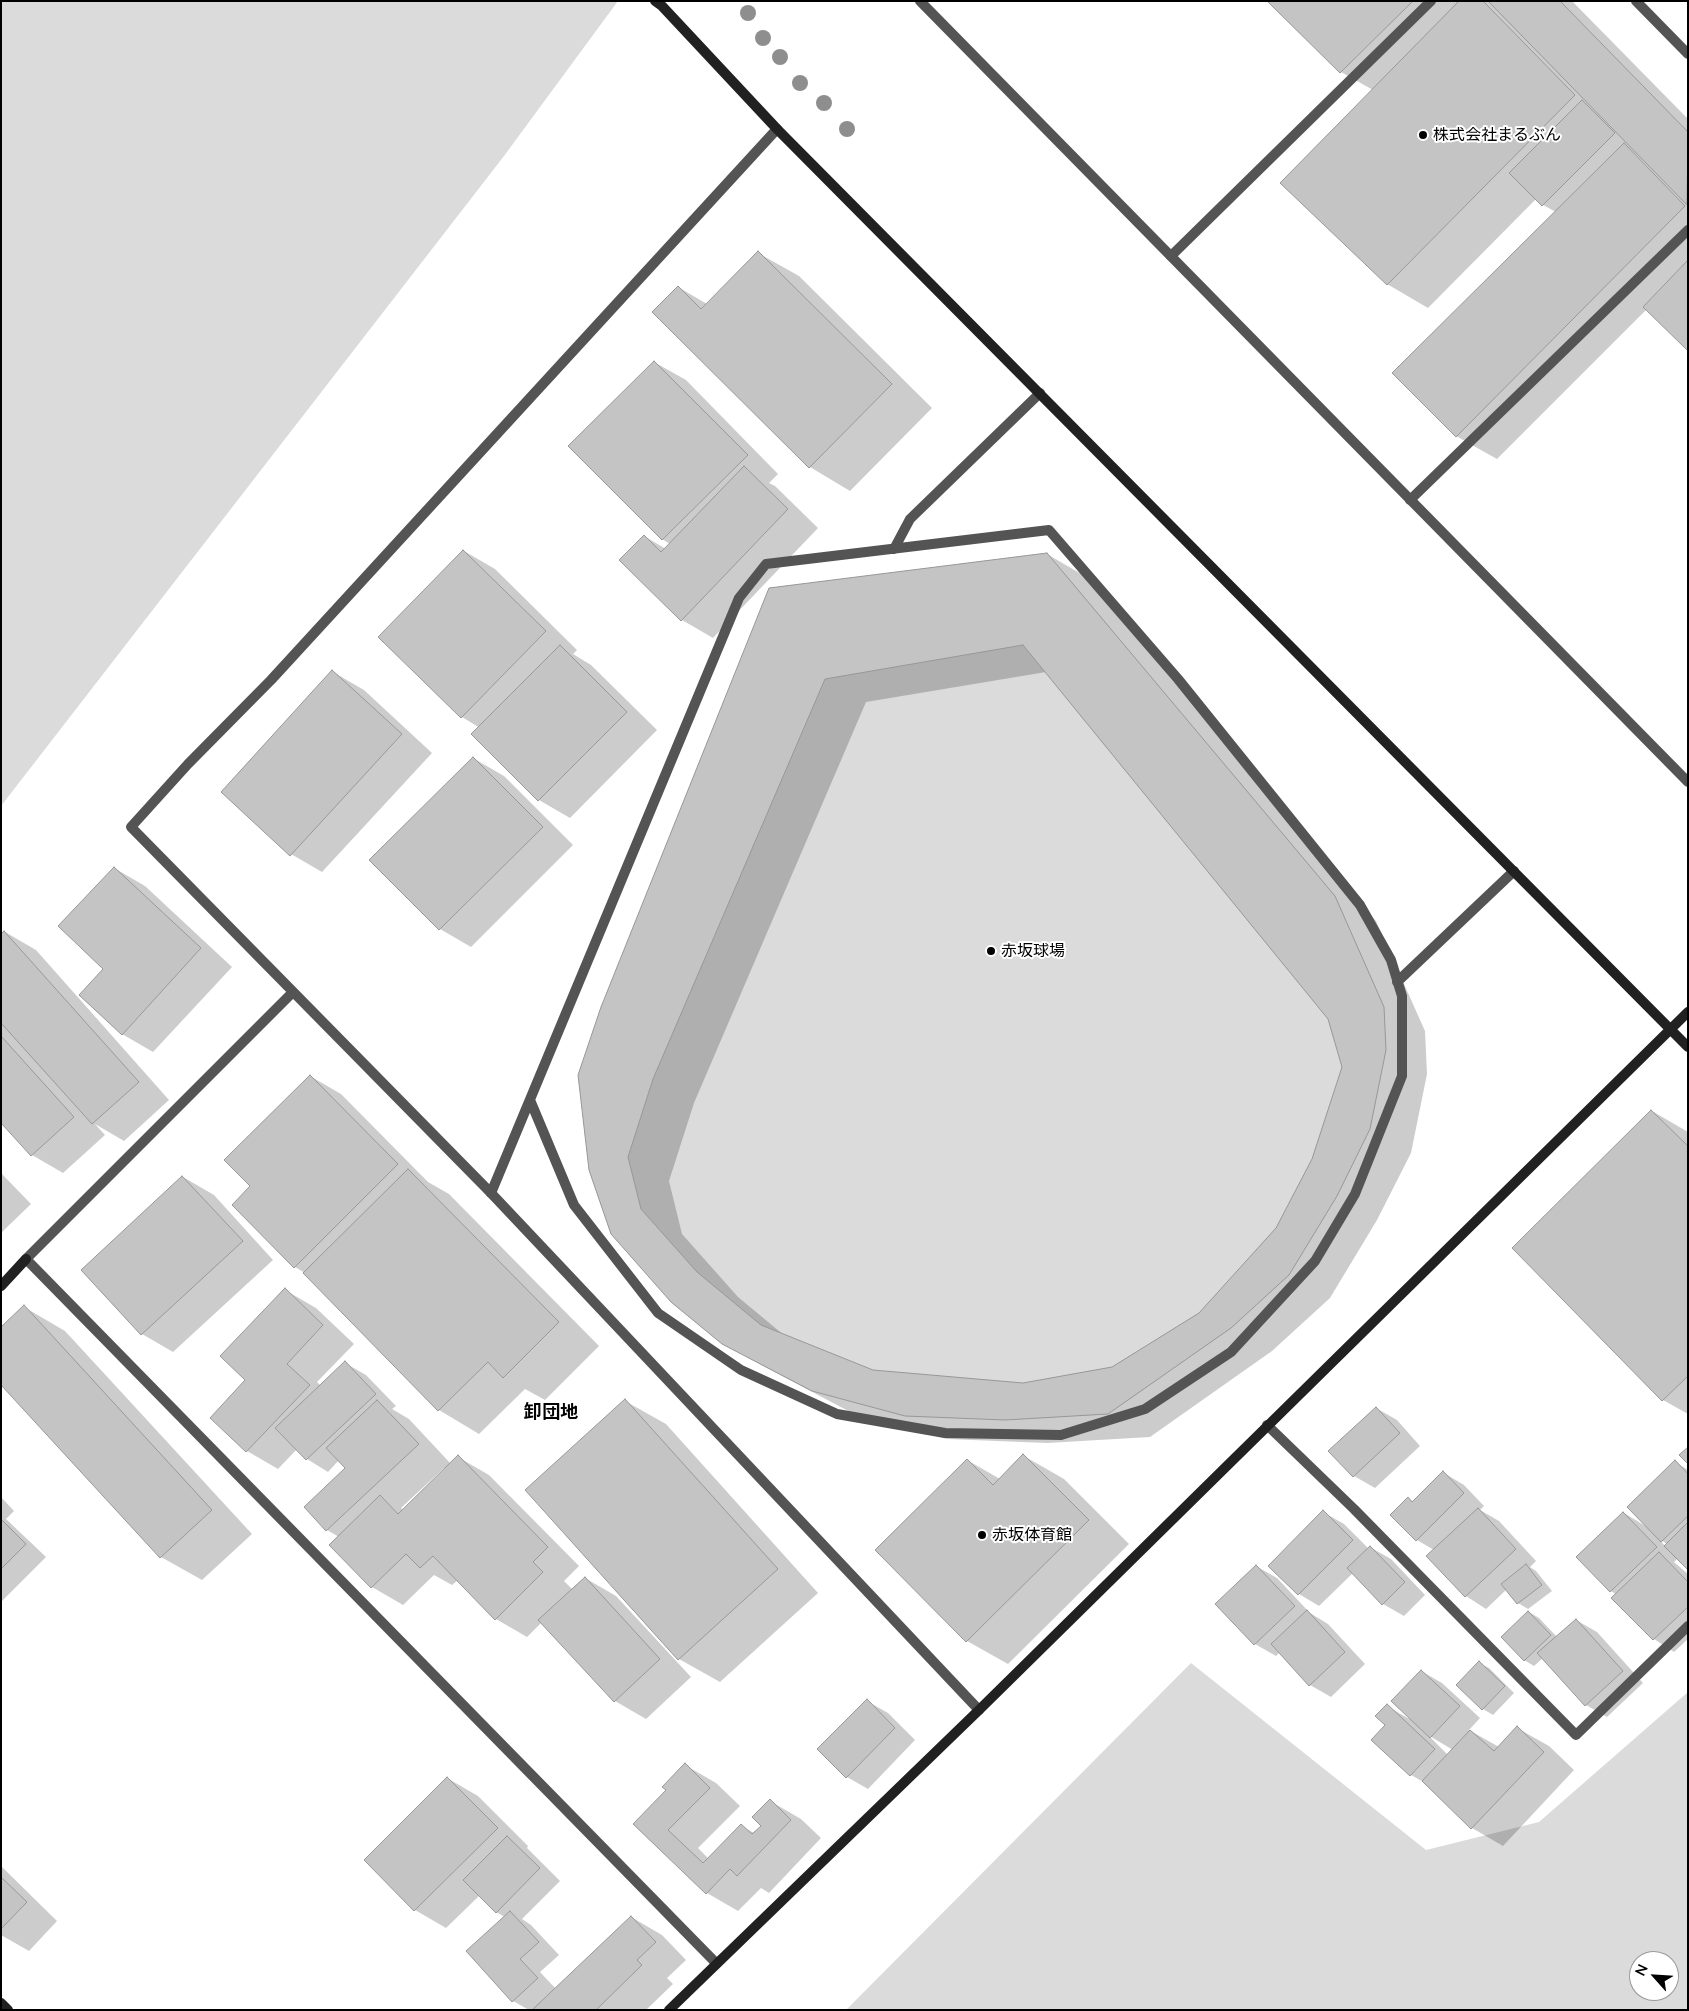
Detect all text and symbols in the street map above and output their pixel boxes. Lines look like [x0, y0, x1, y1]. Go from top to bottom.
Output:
place label: 株式会社まるぶん [1433, 125, 1561, 145]
marker: 株式会社まるぶん [1417, 129, 1429, 141]
place label: 赤坂球場 [1001, 941, 1065, 961]
marker: 赤坂球場 [985, 945, 997, 957]
district label: 卸団地 [524, 1401, 578, 1423]
place label: 赤坂体育館 [992, 1525, 1072, 1545]
marker: 赤坂体育館 [976, 1529, 988, 1541]
north arrow [1629, 1951, 1679, 2001]
text: N [1631, 1961, 1651, 1978]

